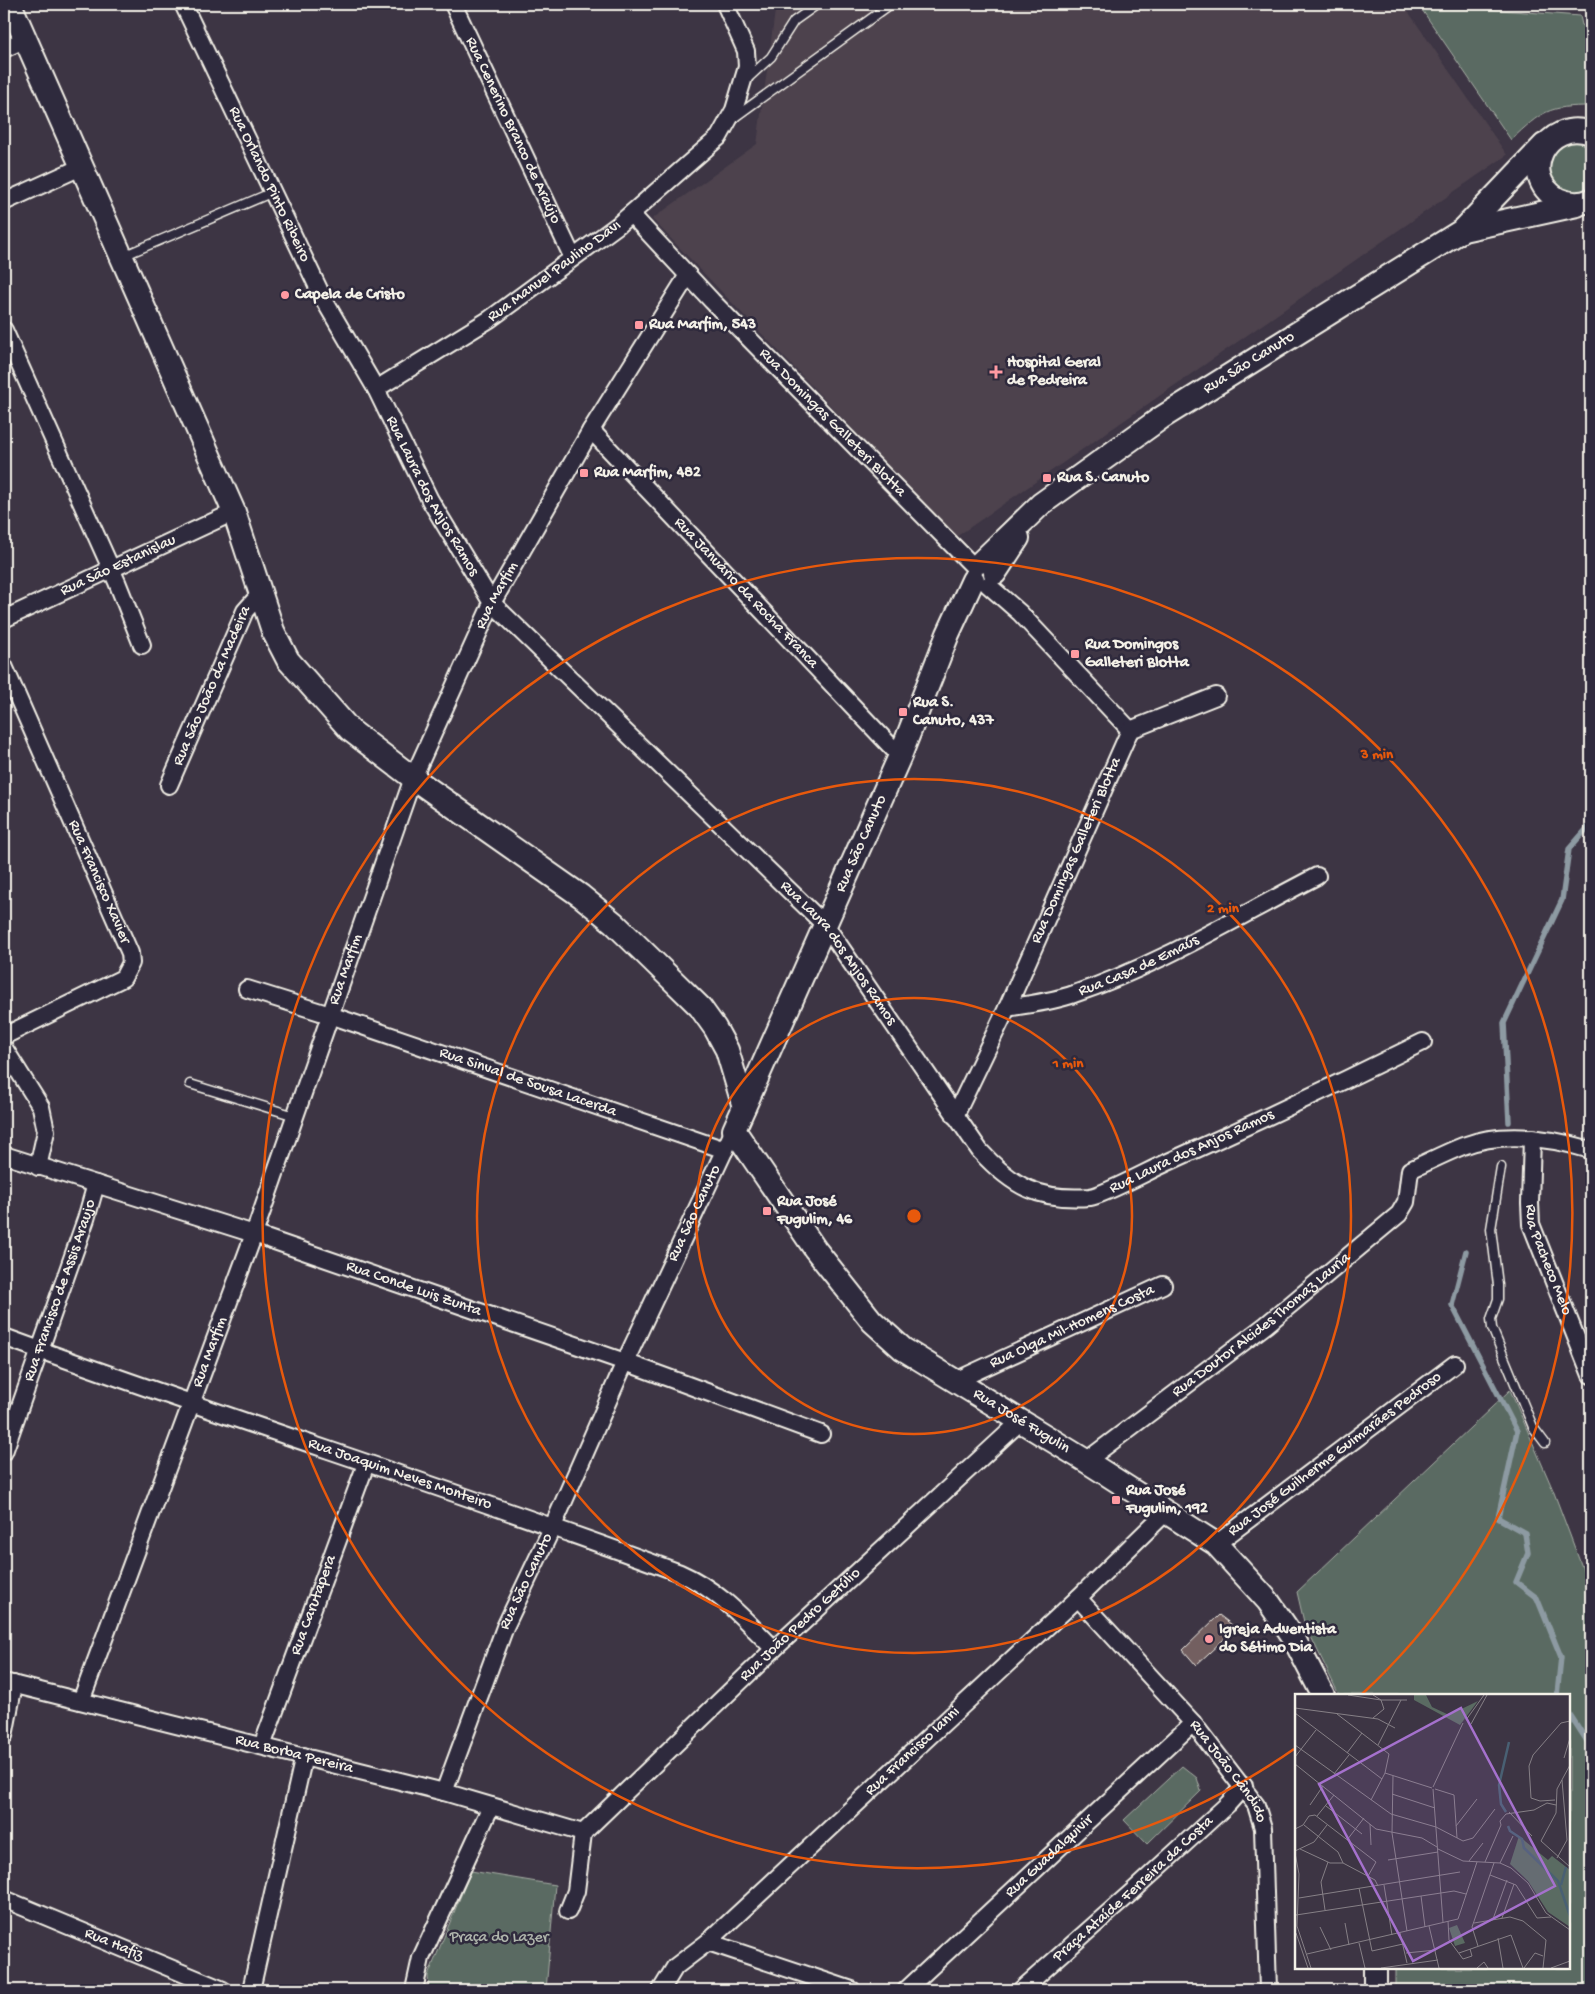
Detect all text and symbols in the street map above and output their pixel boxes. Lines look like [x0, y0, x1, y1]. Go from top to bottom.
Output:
street label: Rua Cenerino Branco de Araújo [461, 34, 565, 227]
street label: Rua Orlando Pinto Ribeiro [224, 104, 314, 265]
street label: Rua Manuel Paulino Davi [484, 217, 626, 327]
place label: Capela de Cristo [294, 286, 406, 305]
marker: Capela de Cristo [279, 289, 291, 301]
place label: Rua Marfim, 543 [648, 315, 756, 335]
marker: Rua Marfim, 543 [633, 319, 645, 331]
street label: Rua São Canuto [1200, 327, 1299, 399]
street label: Rua Domingas Galleteri Blotta [755, 344, 910, 502]
place label: Hospital Geral de Pedreira [1007, 354, 1101, 391]
marker: Hospital Geral de Pedreira [989, 365, 1003, 379]
street label: Rua Laura dos Anjos Ramos [381, 413, 484, 581]
place label: Rua Marfim, 482 [593, 463, 701, 483]
marker: Rua Marfim, 482 [578, 467, 590, 479]
place label: Rua S. Canuto [1056, 469, 1150, 488]
marker: Rua S. Canuto [1041, 472, 1053, 484]
street label: Rua Januário da Rocha Franca [670, 514, 823, 674]
street label: Rua São Estanislau [57, 531, 179, 601]
street label: Rua Marfim [472, 558, 523, 632]
street label: Rua São João da Madeira [169, 602, 256, 769]
place label: Rua Domingos Galleteri Blotta [1084, 636, 1190, 673]
marker: Rua Domingos Galleteri Blotta [1069, 648, 1081, 660]
place label: Rua S. Canuto, 437 [912, 694, 994, 731]
marker: Rua S. Canuto, 437 [897, 706, 909, 718]
text: 3 min [1360, 746, 1394, 764]
street label: Rua Domingas Galleteri Blotta [1027, 754, 1127, 947]
street label: Rua São Canuto [832, 792, 892, 896]
street label: Rua Francisco Xavier [63, 817, 135, 948]
street label: Rua Laura dos Anjos Ramos [776, 877, 901, 1030]
text: 2 min [1207, 900, 1240, 918]
street label: Rua Marfim [325, 931, 368, 1008]
street label: Rua Casa de Emaús [1076, 931, 1203, 1001]
street label: Rua Sinval de Sousa Lacerda [437, 1044, 620, 1122]
text: 1 min [1052, 1055, 1084, 1073]
street label: Rua Laura dos Anjos Ramos [1107, 1105, 1278, 1198]
street label: Rua São Canuto [664, 1162, 726, 1265]
place label: Rua José Fugulim, 46 [776, 1193, 853, 1230]
street label: Rua Francisco de Assis Araujo [20, 1197, 101, 1384]
street label: Rua Pacheco Melo [1521, 1204, 1576, 1318]
marker: Rua José Fugulim, 46 [761, 1205, 773, 1217]
centre of rings [905, 1207, 923, 1225]
street label: Rua Doutor Alcides Thomaz Lauria [1168, 1248, 1356, 1402]
street label: Rua Conde Luis Zunta [343, 1257, 485, 1322]
street label: Rua Olga Mil-Homens Costa [987, 1280, 1159, 1373]
street label: Rua Marfim [188, 1314, 232, 1390]
street label: Rua José Guilherme Guimarães Pedroso [1225, 1368, 1446, 1541]
street label: Rua José Fugulin [969, 1384, 1074, 1458]
street label: Rua Joaquim Neves Monteiro [305, 1434, 494, 1515]
place label: Rua José Fugulim, 192 [1125, 1482, 1208, 1519]
marker: Rua José Fugulim, 192 [1110, 1494, 1122, 1506]
street label: Rua São Canuto [495, 1530, 558, 1633]
street label: Rua Carutapera [287, 1551, 341, 1658]
street label: Rua João Pedro Getúlio [736, 1564, 865, 1686]
place label: Igreja Adventista do Sétimo Dia [1219, 1621, 1337, 1658]
marker: Igreja Adventista do Sétimo Dia [1203, 1633, 1215, 1645]
inset map [1295, 1694, 1570, 1969]
street label: Rua Francisco Ianni [861, 1703, 964, 1800]
street label: Rua João Cândido [1185, 1716, 1270, 1825]
street label: Rua Borba Pereira [233, 1731, 356, 1779]
street label: Rua Guadalquivir [1001, 1810, 1099, 1902]
street label: Praça Ataíde Ferreira da Costa [1049, 1811, 1219, 1967]
street label: Rua Hafiz [82, 1924, 147, 1966]
park label: Praça do Lazer [449, 1929, 550, 1948]

